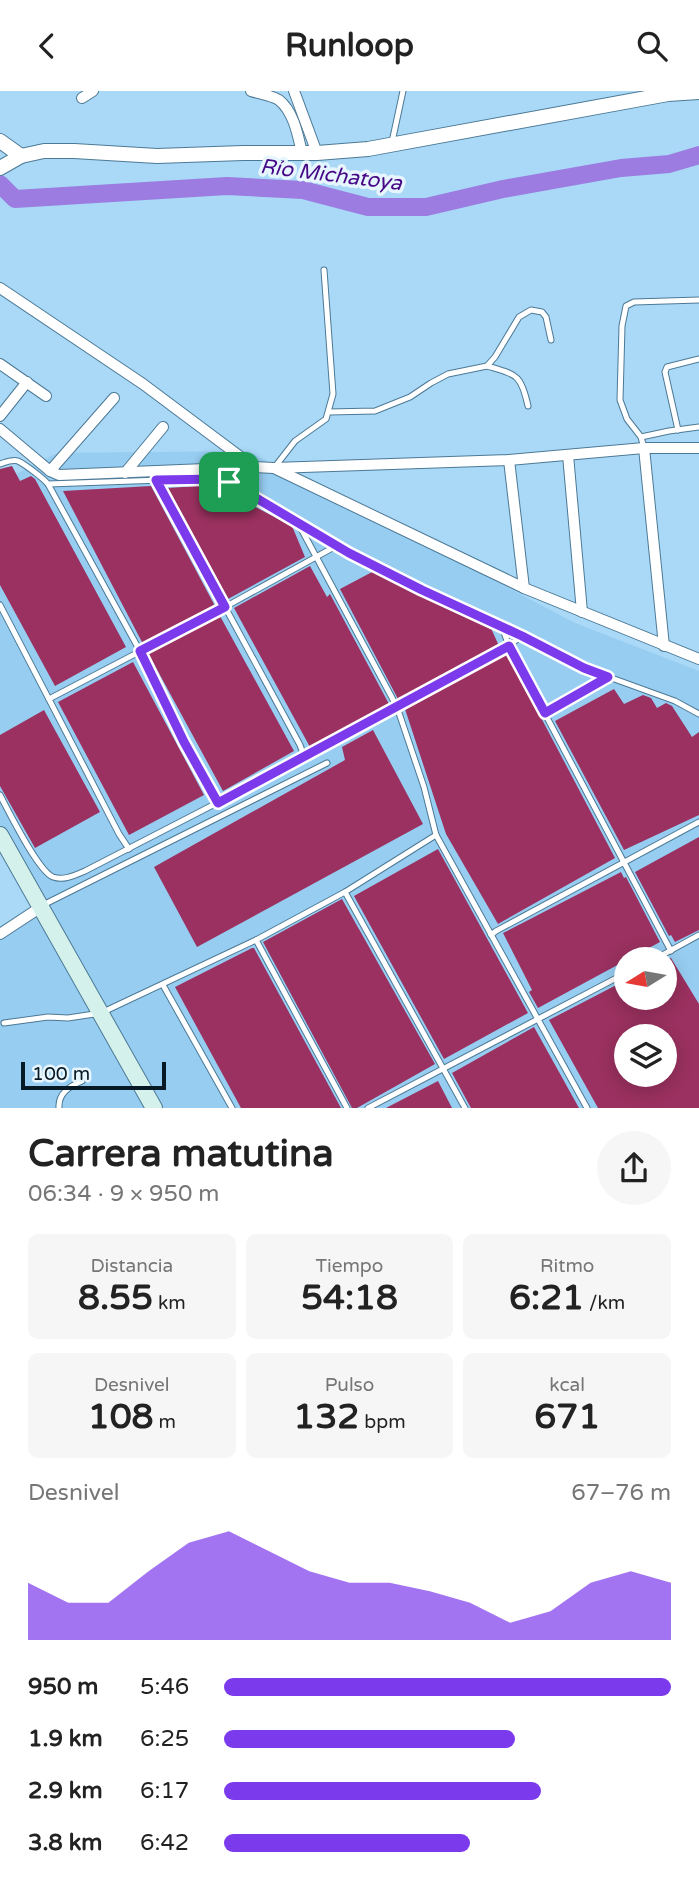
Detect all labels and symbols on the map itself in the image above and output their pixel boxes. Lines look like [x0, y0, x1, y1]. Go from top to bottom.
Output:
water label: Río Michatoya [259, 154, 405, 196]
pin [199, 452, 259, 512]
north arrow [614, 947, 677, 1010]
scale bar [21, 1059, 166, 1091]

